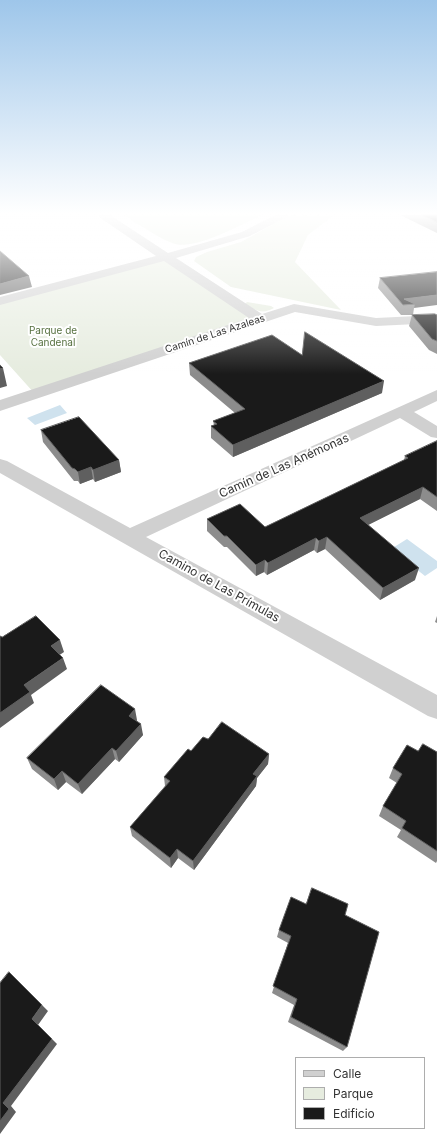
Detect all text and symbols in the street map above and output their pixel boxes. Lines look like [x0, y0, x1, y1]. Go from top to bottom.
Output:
street label: Camín de Las Azaleas [164, 312, 266, 356]
park label: Parque de Candenal [29, 325, 77, 348]
street label: Camín de Las Anémonas [217, 431, 351, 501]
street label: Camino de Las Prímulas [156, 547, 282, 625]
legend [295, 1057, 425, 1129]
text: Calle [333, 1066, 361, 1081]
text: Parque [333, 1086, 373, 1101]
text: Edificio [333, 1106, 375, 1121]

